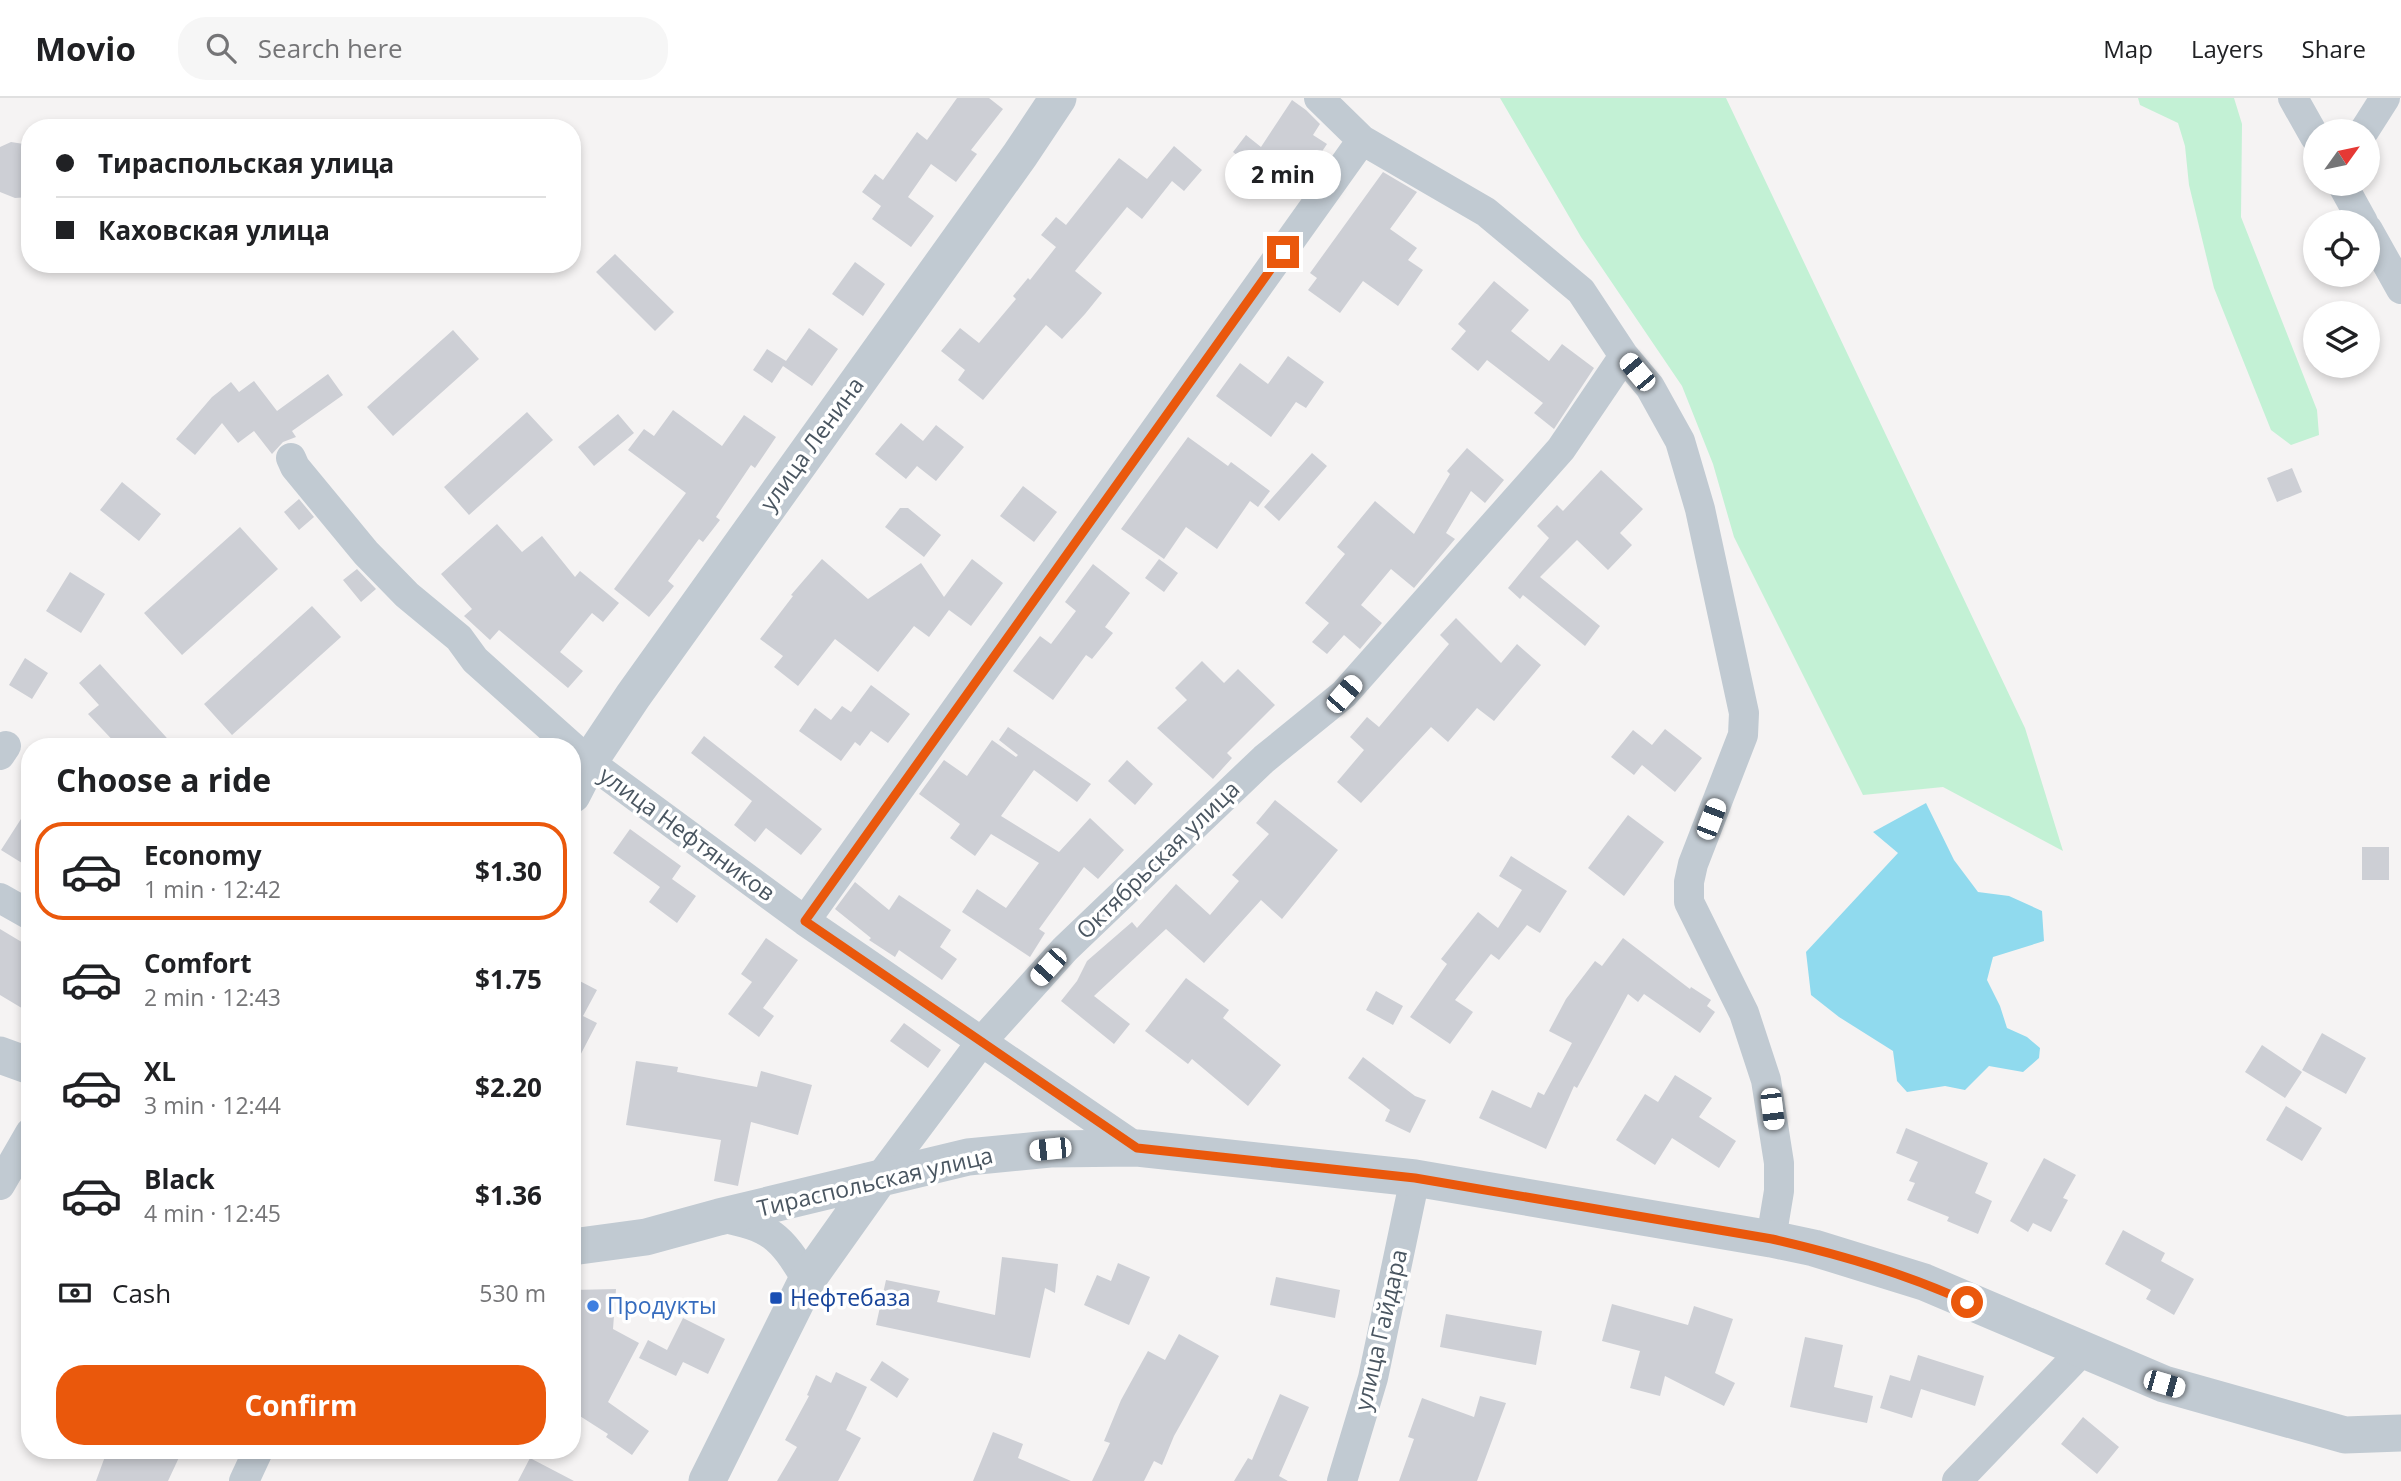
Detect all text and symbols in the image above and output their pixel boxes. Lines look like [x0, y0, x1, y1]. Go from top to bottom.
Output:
search box [178, 17, 668, 80]
text: Movio [35, 26, 136, 71]
icon: search [202, 29, 240, 67]
text: Search here [258, 30, 403, 66]
text: Map [2103, 32, 2153, 65]
text: Layers [2191, 32, 2264, 65]
text: Share [2302, 32, 2366, 65]
north arrow [2303, 119, 2380, 196]
map controls [2303, 119, 2380, 378]
text: Тираспольская улица [98, 145, 394, 181]
callout: 2 min [1225, 150, 1341, 200]
text: 2 min [1251, 158, 1315, 190]
button: locate [2303, 210, 2380, 287]
text: Каховская улица [98, 212, 330, 248]
route end [1267, 236, 1299, 268]
button: layers [2303, 301, 2380, 378]
car [1616, 349, 1659, 395]
street label: улица Ленина [752, 370, 871, 517]
car [1323, 671, 1366, 717]
text: Choose a ride [56, 758, 271, 801]
street label: улица Нефтяников [593, 758, 782, 908]
street label: Октябрьская улица [1069, 773, 1246, 946]
car [1694, 796, 1729, 842]
text: Economy [144, 837, 262, 873]
icon: car [60, 840, 123, 903]
text: $1.30 [475, 853, 542, 889]
text: 1 min · 12:42 [144, 873, 281, 905]
car [1027, 944, 1070, 990]
text: Comfort [144, 945, 251, 981]
icon: car [60, 948, 123, 1011]
text: $1.75 [475, 961, 542, 997]
text: 2 min · 12:43 [144, 981, 281, 1013]
text: XL [144, 1053, 176, 1089]
icon: car [60, 1056, 123, 1119]
text: $2.20 [475, 1069, 542, 1105]
car [1760, 1087, 1785, 1131]
text: 3 min · 12:44 [144, 1089, 281, 1121]
car [1029, 1136, 1072, 1162]
street label: Тираспольская улица [754, 1138, 996, 1224]
text: Black [144, 1161, 215, 1197]
icon: car [60, 1164, 123, 1227]
text: $1.36 [475, 1177, 542, 1213]
text: 4 min · 12:45 [144, 1197, 281, 1229]
street label: улица Гайдара [1346, 1246, 1414, 1414]
icon: cash [56, 1274, 94, 1312]
text: Cash [112, 1275, 171, 1311]
text: 530 m [479, 1277, 546, 1309]
place label: Нефтебаза [790, 1281, 910, 1313]
route start [1951, 1286, 1983, 1318]
place label: Продукты [607, 1289, 717, 1321]
marker: Нефтебаза [768, 1290, 784, 1306]
marker: Продукты [585, 1298, 601, 1314]
button: Confirm [56, 1365, 546, 1445]
car [2141, 1368, 2188, 1400]

